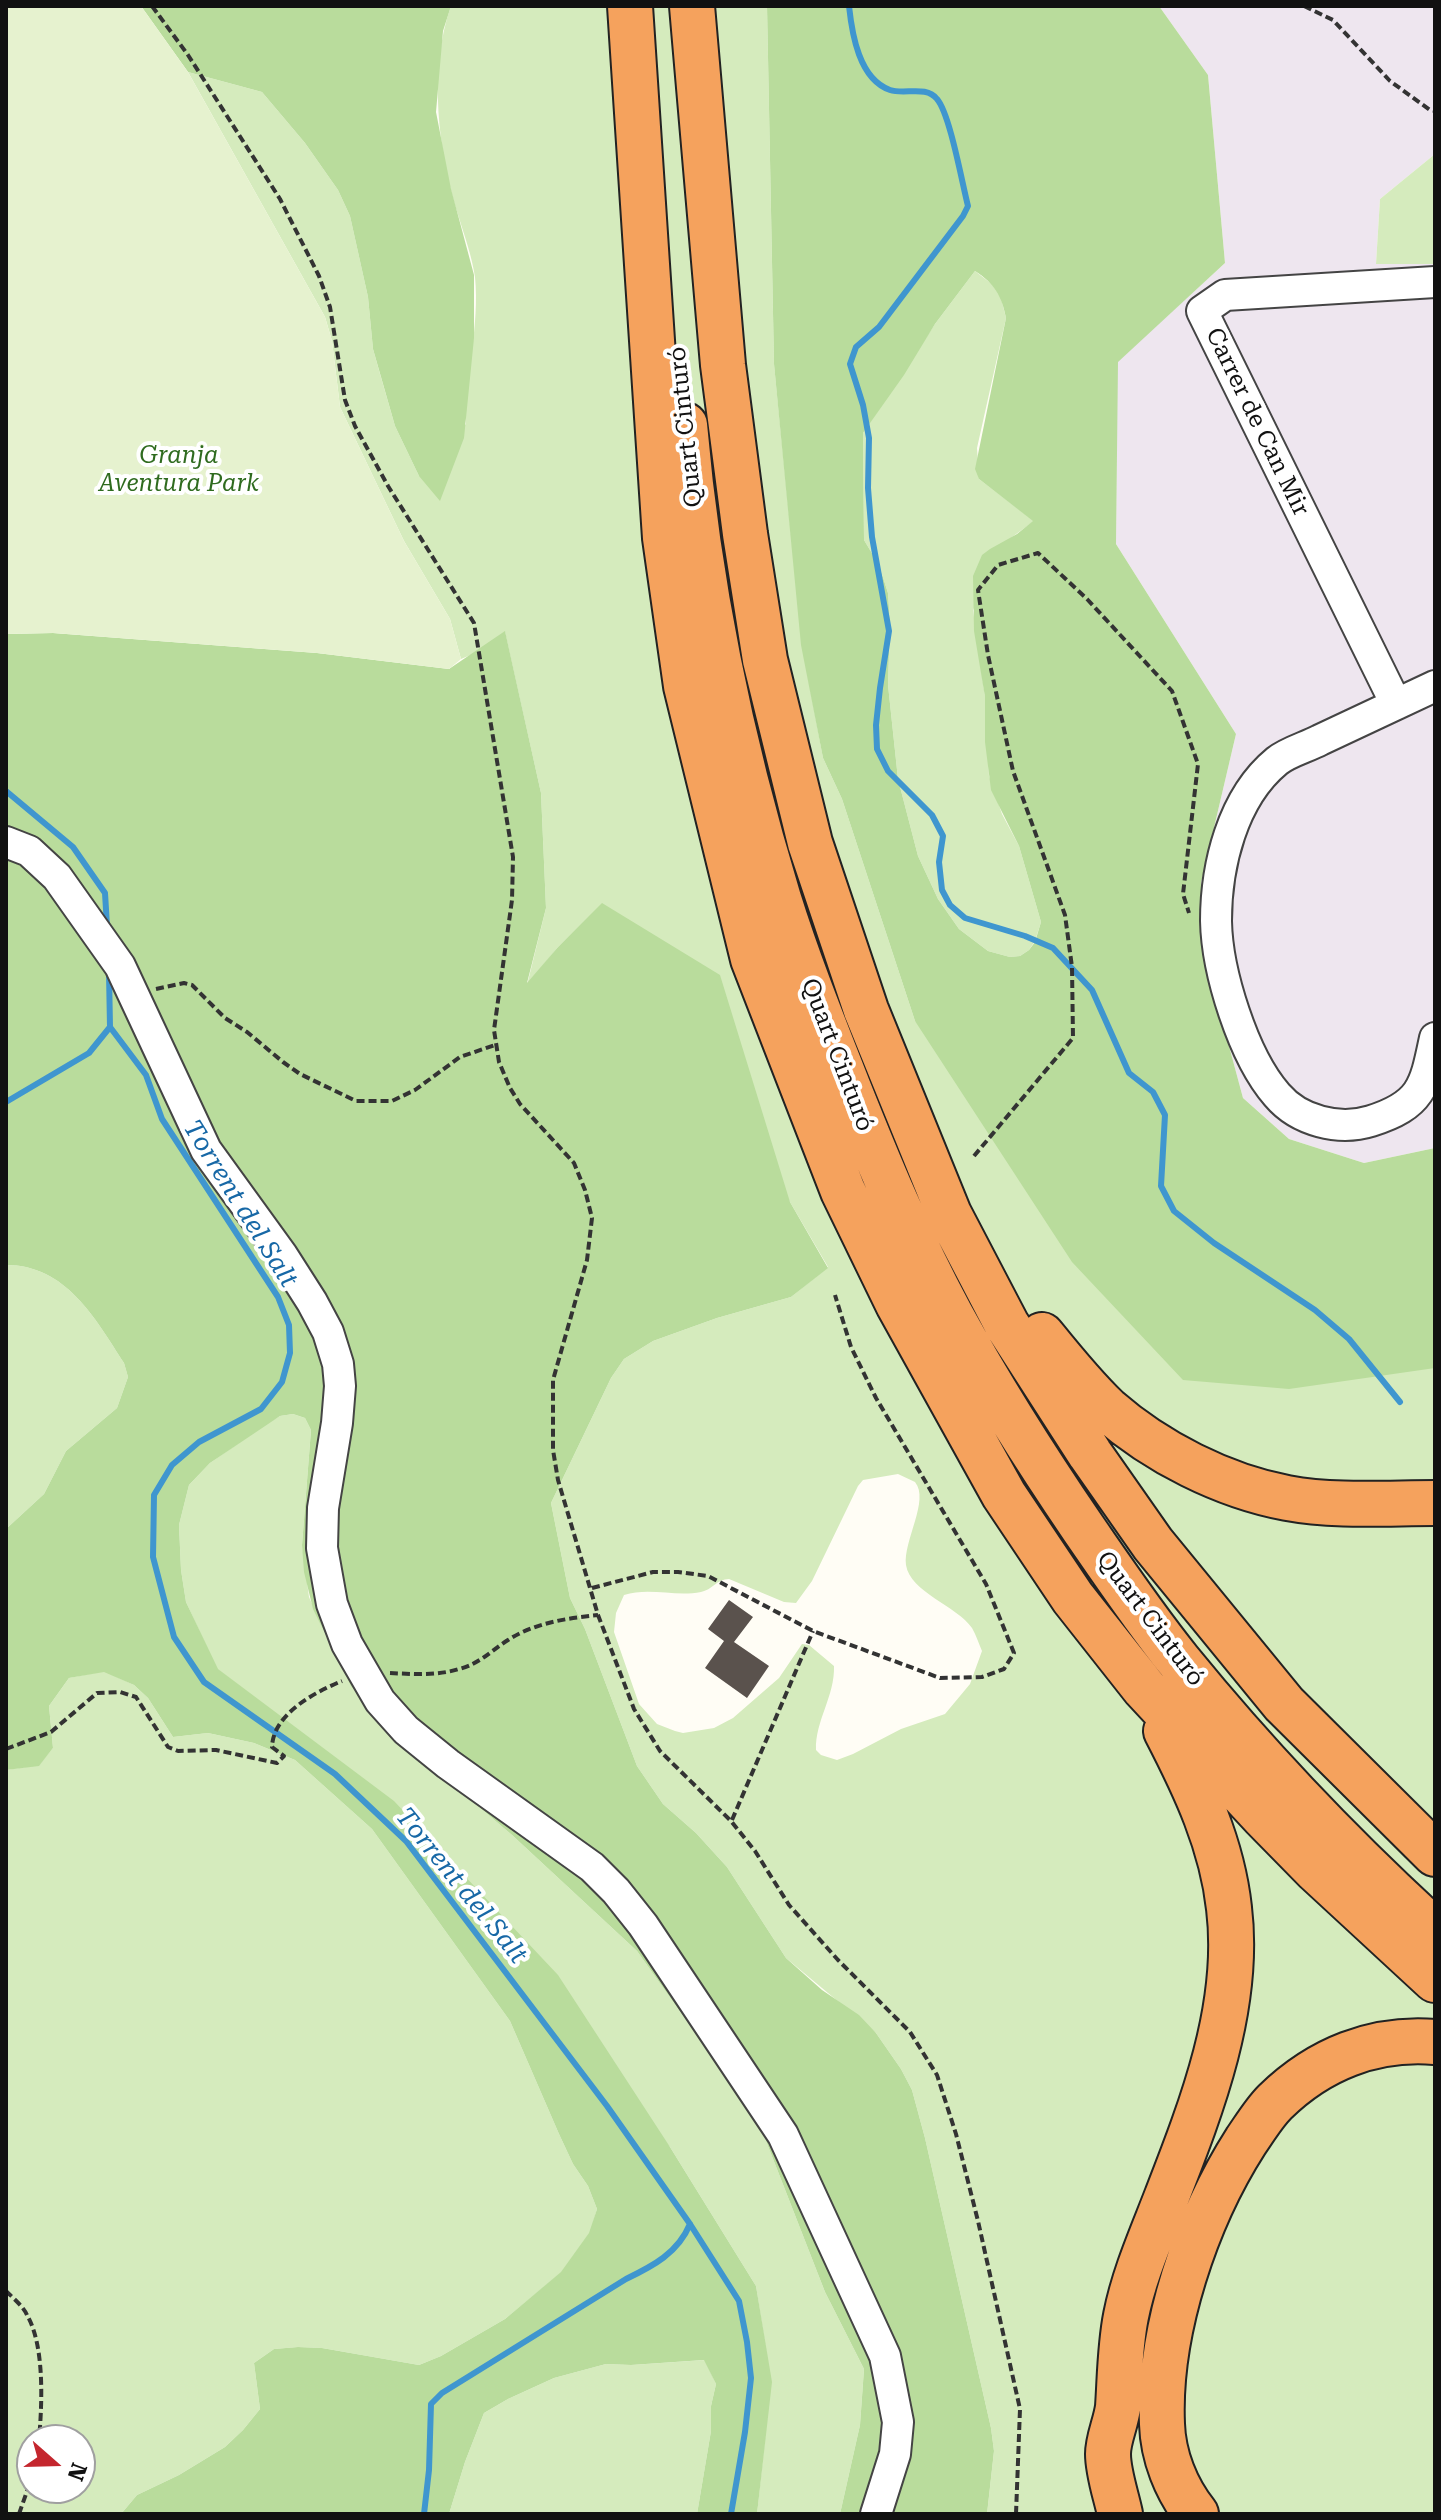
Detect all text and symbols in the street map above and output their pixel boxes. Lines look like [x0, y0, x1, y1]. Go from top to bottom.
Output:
street label: Carrer de Can Mir [1199, 323, 1315, 521]
street label: Quart Cinturó [663, 345, 709, 509]
park label: Granja Aventura Park [99, 442, 259, 498]
street label: Quart Cinturó [795, 975, 879, 1135]
water label: Torrent del Salt [176, 1114, 304, 1294]
street label: Quart Cinturó [1090, 1546, 1210, 1692]
water label: Torrent del Salt [389, 1802, 533, 1970]
north arrow [16, 2424, 96, 2504]
text: N [63, 2459, 92, 2484]

